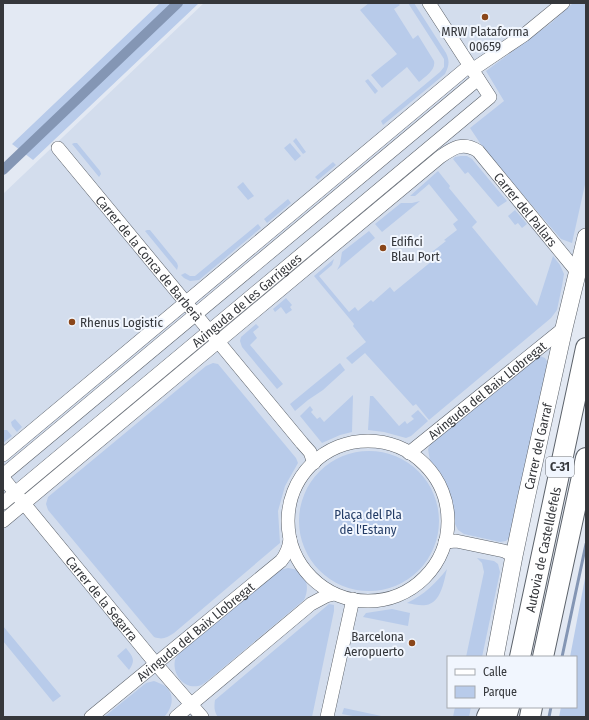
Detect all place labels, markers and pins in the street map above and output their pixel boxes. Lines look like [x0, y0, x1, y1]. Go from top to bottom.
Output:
marker: MRW Plataforma 00659 [480, 12, 490, 22]
place label: MRW Plataforma 00659 [441, 24, 529, 54]
place label: Edifici Blau Port [391, 234, 440, 264]
marker: Edifici Blau Port [378, 243, 388, 253]
place label: Rhenus Logistic [80, 315, 163, 330]
marker: Rhenus Logistic [67, 317, 77, 327]
place label: Barcelona Aeropuerto [344, 629, 404, 659]
marker: Barcelona Aeropuerto [407, 638, 417, 648]

